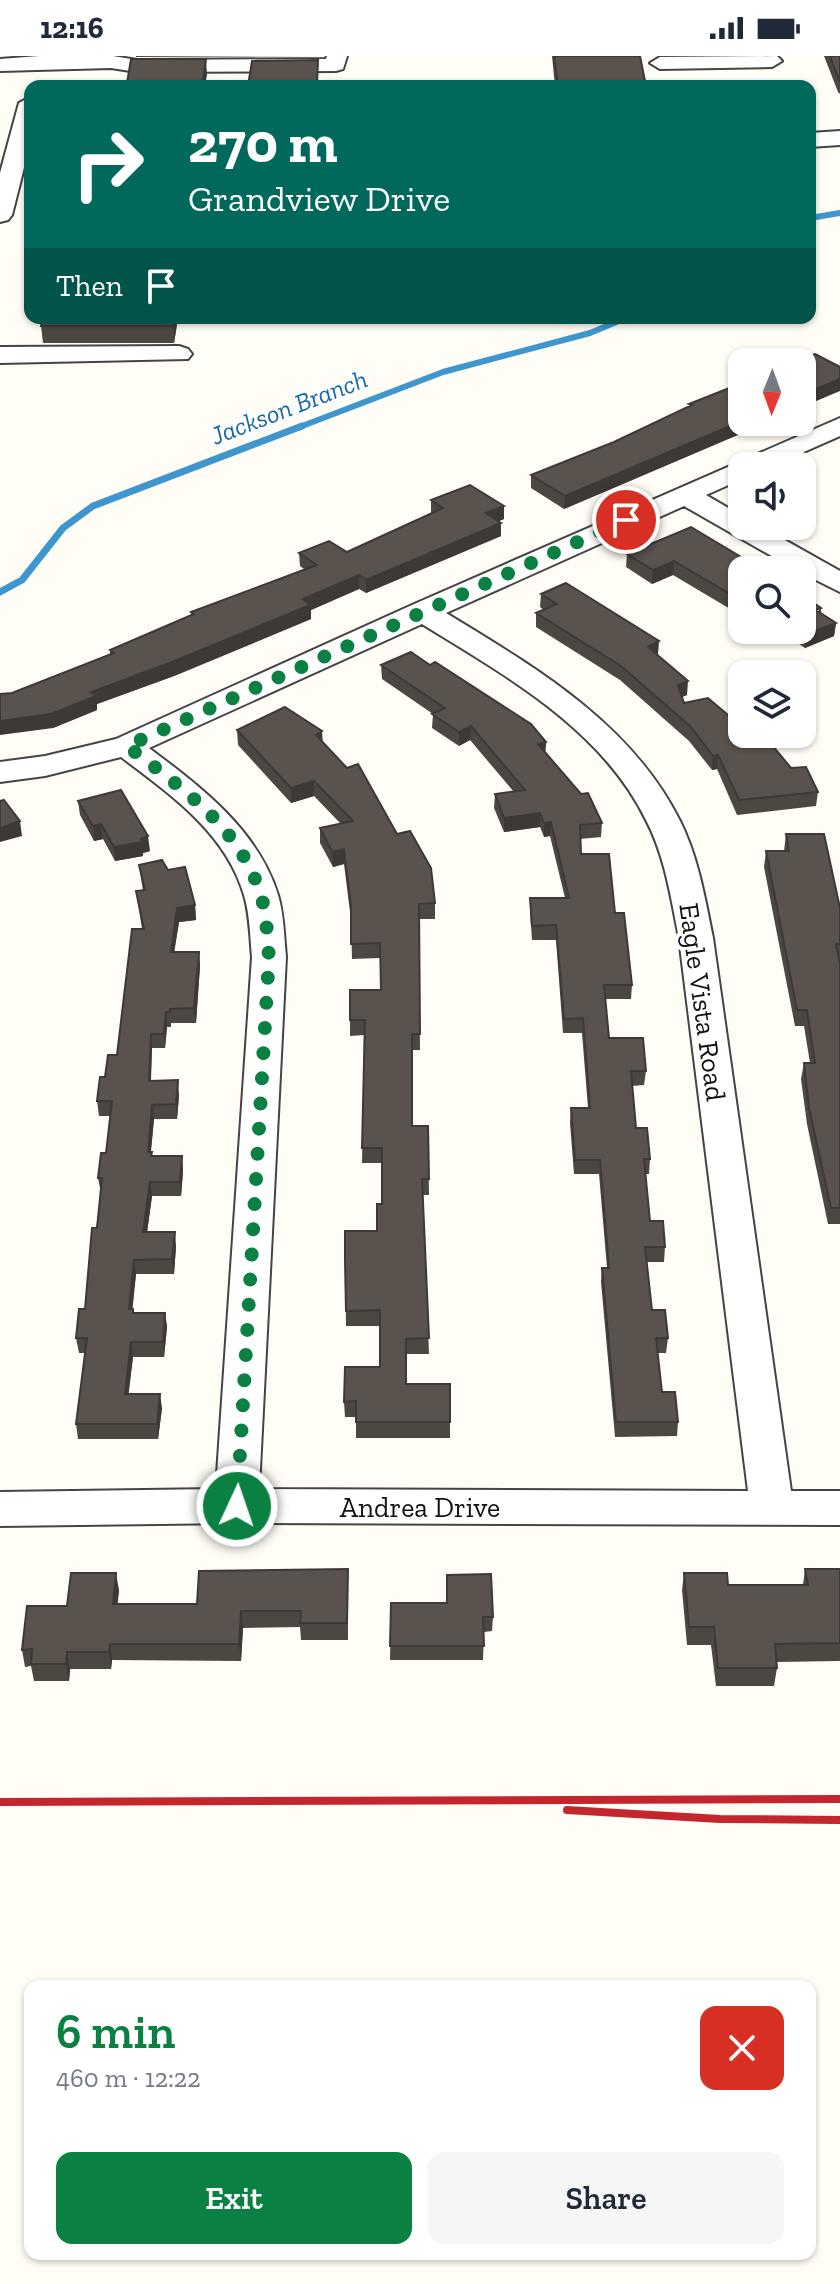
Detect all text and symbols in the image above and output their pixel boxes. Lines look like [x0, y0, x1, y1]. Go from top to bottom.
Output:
text: 12:16 [40, 10, 104, 46]
text: 270 m [188, 109, 338, 176]
icon: right [56, 112, 160, 216]
text: Grandview Drive [188, 177, 450, 220]
icon: arrive [139, 264, 183, 308]
text: Then [56, 268, 123, 304]
north arrow [728, 348, 816, 436]
map controls [728, 348, 816, 748]
water label: Jackson Branch [205, 363, 372, 452]
button: sound [728, 452, 816, 540]
pin [592, 486, 660, 554]
icon: arrive [604, 498, 648, 542]
button: search [728, 556, 816, 644]
button: layers [728, 660, 816, 748]
street label: Eagle Vista Road [672, 901, 733, 1103]
position arrow [195, 1464, 279, 1548]
street label: Andrea Drive [340, 1491, 500, 1524]
text: 6 min [56, 2003, 175, 2060]
button: close [700, 2006, 784, 2090]
text: 460 m · 12:22 [56, 2062, 201, 2094]
button: Exit [56, 2152, 412, 2244]
button: Share [428, 2152, 784, 2244]

